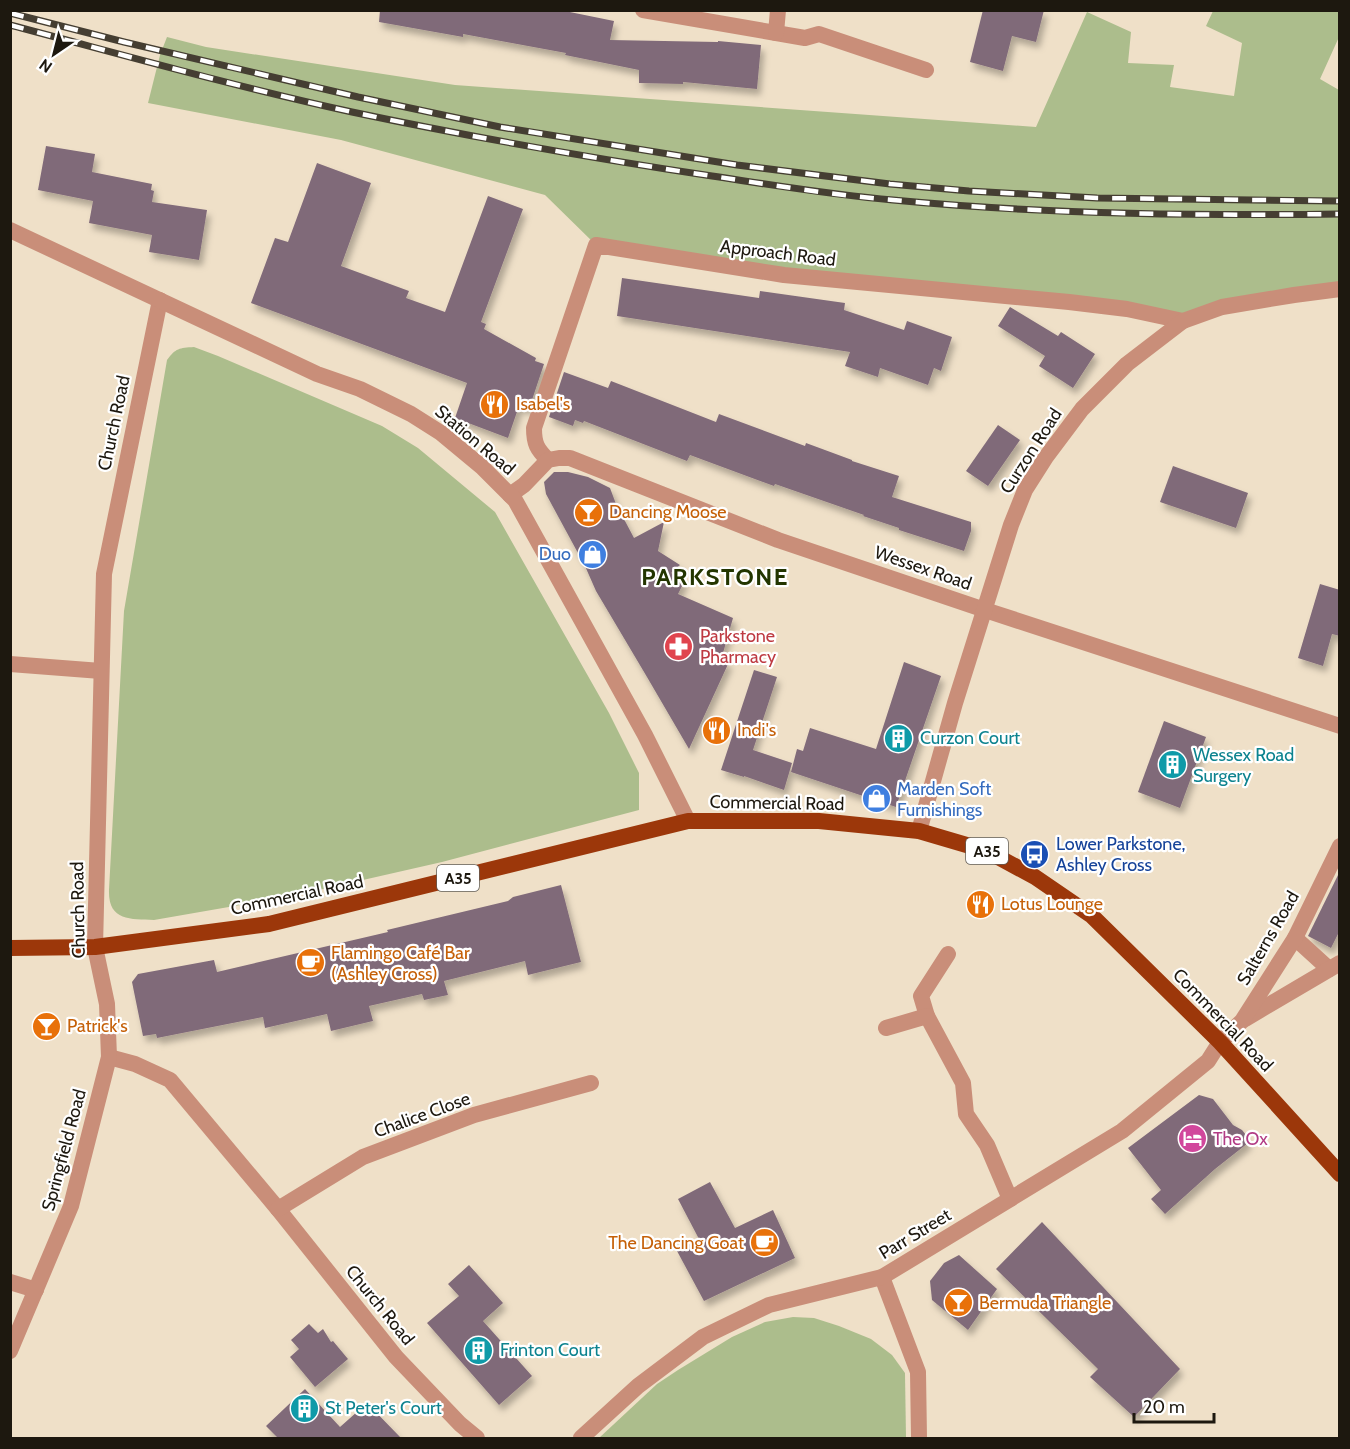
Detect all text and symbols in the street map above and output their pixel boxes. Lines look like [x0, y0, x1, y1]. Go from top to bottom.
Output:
north arrow [24, 24, 84, 84]
text: N [36, 55, 56, 77]
street label: Approach Road [719, 235, 837, 271]
street label: Church Road [93, 373, 135, 473]
restaurant icon: Isabel's [479, 388, 511, 420]
place label: Isabel's [516, 393, 570, 415]
street label: Station Road [431, 400, 519, 480]
street label: Curzon Road [995, 404, 1067, 498]
bar icon: Dancing Moose [572, 496, 604, 528]
place label: Dancing Moose [609, 501, 727, 523]
shop icon: Duo [576, 538, 608, 570]
street label: Wessex Road [872, 541, 974, 595]
place label: Duo [539, 543, 571, 565]
district label: PARKSTONE [641, 562, 789, 591]
place label: Parkstone Pharmacy [700, 625, 776, 668]
pharmacy icon: Parkstone Pharmacy [663, 630, 695, 662]
restaurant icon: Indi's [700, 714, 732, 746]
place label: Indi's [737, 719, 776, 741]
building icon: Curzon Court [883, 722, 915, 754]
place label: Curzon Court [920, 727, 1020, 749]
place label: Wessex Road Surgery [1193, 744, 1294, 787]
building icon: Wessex Road Surgery [1156, 749, 1188, 781]
place label: Marden Soft Furnishings [897, 778, 991, 821]
shop icon: Marden Soft Furnishings [860, 783, 892, 815]
street label: Commercial Road [709, 791, 845, 815]
place label: Lower Parkstone, Ashley Cross [1056, 833, 1186, 876]
road number: A35 [966, 838, 1008, 864]
bus stop icon: Lower Parkstone, Ashley Cross [1019, 838, 1051, 870]
street label: Church Road [66, 861, 90, 959]
road number: A35 [437, 865, 479, 891]
street label: Commercial Road [229, 870, 365, 920]
street label: Salterns Road [1232, 887, 1304, 989]
restaurant icon: Lotus Lounge [964, 888, 996, 920]
place label: Lotus Lounge [1001, 893, 1103, 915]
place label: Flamingo Café Bar (Ashley Cross) [331, 942, 470, 985]
cafe icon: Flamingo Café Bar (Ashley Cross) [294, 947, 326, 979]
street label: Commercial Road [1168, 964, 1278, 1076]
bar icon: Patrick's [30, 1010, 62, 1042]
place label: Patrick's [67, 1015, 128, 1037]
street label: Springfield Road [37, 1087, 91, 1213]
street label: Chalice Close [371, 1087, 473, 1143]
hotel icon: The Ox [1176, 1123, 1208, 1155]
place label: The Ox [1213, 1128, 1268, 1150]
street label: Parr Street [875, 1204, 955, 1264]
cafe icon: The Dancing Goat [749, 1227, 781, 1259]
place label: The Dancing Goat [608, 1232, 744, 1254]
street label: Church Road [341, 1260, 419, 1350]
bar icon: Bermuda Triangle [942, 1287, 974, 1319]
place label: Bermuda Triangle [979, 1292, 1111, 1314]
building icon: Frinton Court [463, 1334, 495, 1366]
place label: Frinton Court [500, 1339, 600, 1361]
scale bar [1134, 1386, 1214, 1424]
building icon: St Peter's Court [288, 1392, 320, 1424]
text: 20 m [1143, 1396, 1185, 1418]
place label: St Peter's Court [325, 1397, 442, 1419]

